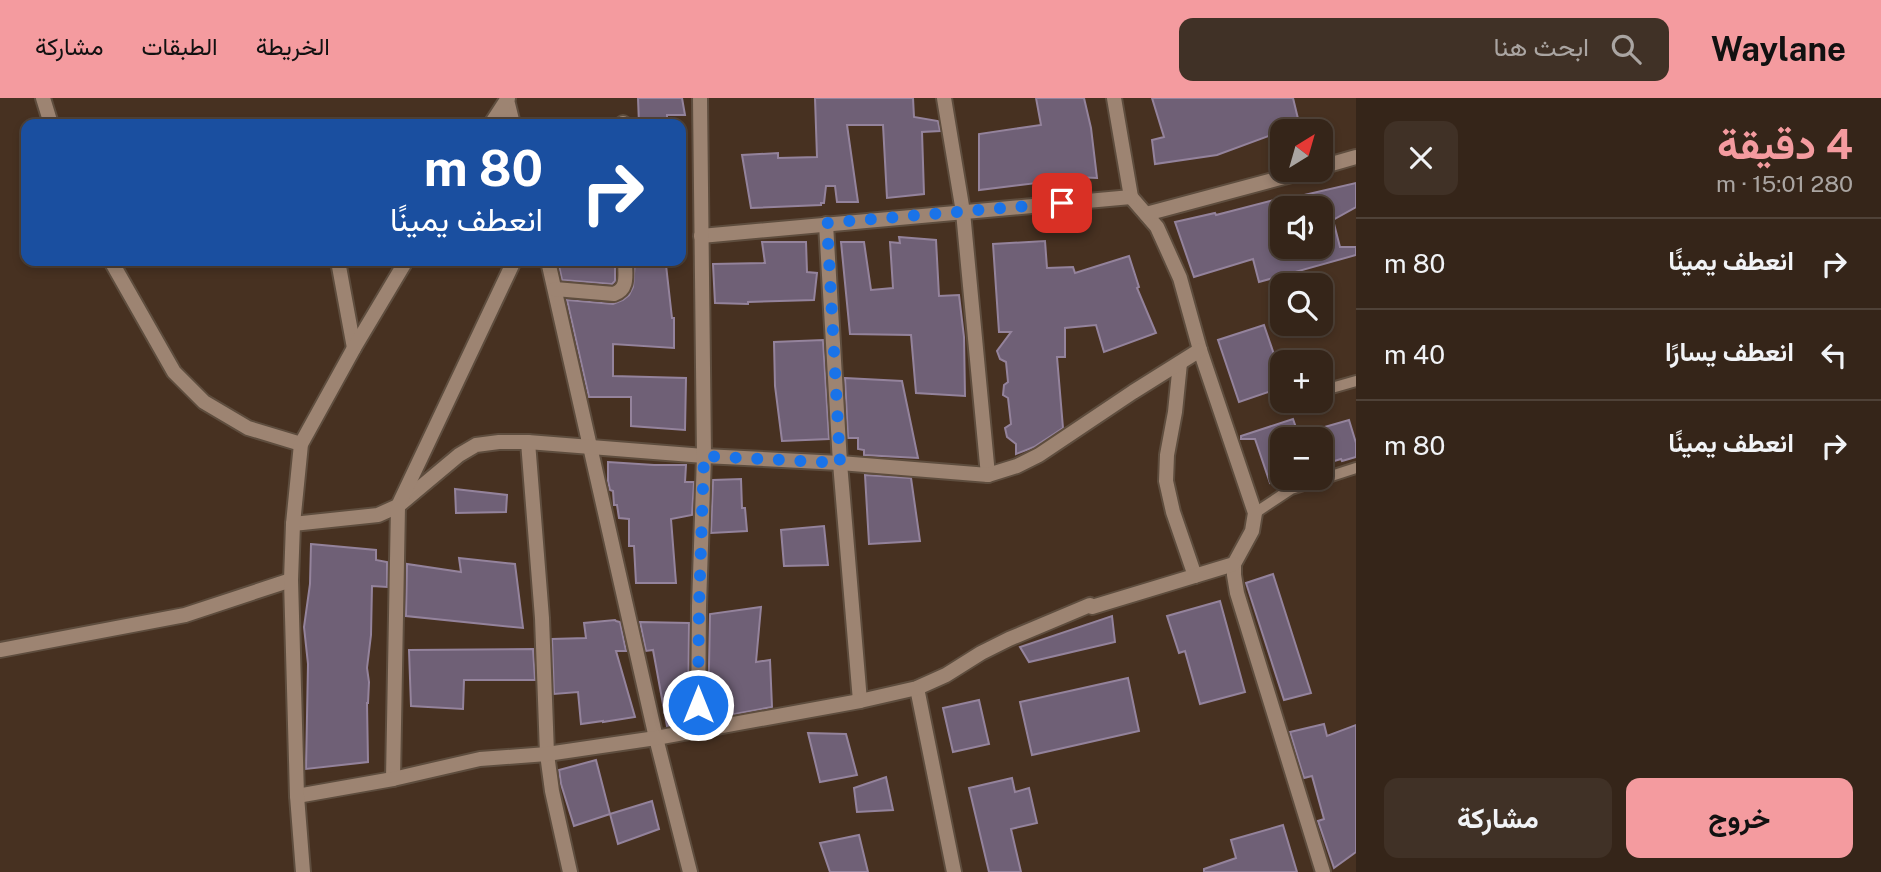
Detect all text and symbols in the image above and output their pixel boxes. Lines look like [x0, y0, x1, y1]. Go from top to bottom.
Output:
search box [1179, 18, 1669, 81]
icon: search [1607, 30, 1645, 68]
text: Waylane [1711, 30, 1846, 68]
text: ابحث هنا [1494, 31, 1589, 62]
text: مشاركة [35, 32, 103, 60]
text: الطبقات [141, 32, 218, 60]
text: الخريطة [256, 32, 330, 60]
north arrow [1270, 119, 1334, 182]
map controls [1270, 119, 1333, 490]
text: 4 دقيقة [1717, 119, 1853, 168]
button: close [1384, 121, 1458, 195]
text: 80 m [424, 139, 543, 197]
icon: right [567, 147, 658, 238]
text: 280 m · 15:01 [1716, 170, 1853, 197]
pin [1032, 173, 1092, 233]
icon: arrive [1043, 184, 1081, 222]
button: sound [1270, 196, 1333, 259]
text: انعطف يمينًا [390, 201, 543, 238]
text: انعطف يمينًا [1668, 245, 1794, 276]
icon: right [1815, 245, 1853, 283]
text: 80 m [1384, 248, 1445, 279]
button: search [1270, 273, 1333, 336]
text: انعطف يسارًا [1665, 336, 1794, 367]
icon: left [1815, 336, 1853, 374]
text: 40 m [1384, 339, 1445, 370]
button: + [1270, 350, 1333, 413]
button: − [1270, 427, 1333, 490]
text: انعطف يمينًا [1668, 427, 1794, 458]
icon: right [1815, 427, 1853, 465]
text: 80 m [1384, 430, 1445, 461]
position arrow [661, 668, 735, 742]
button: مشاركة [1384, 778, 1612, 858]
button: خروج [1626, 778, 1853, 858]

